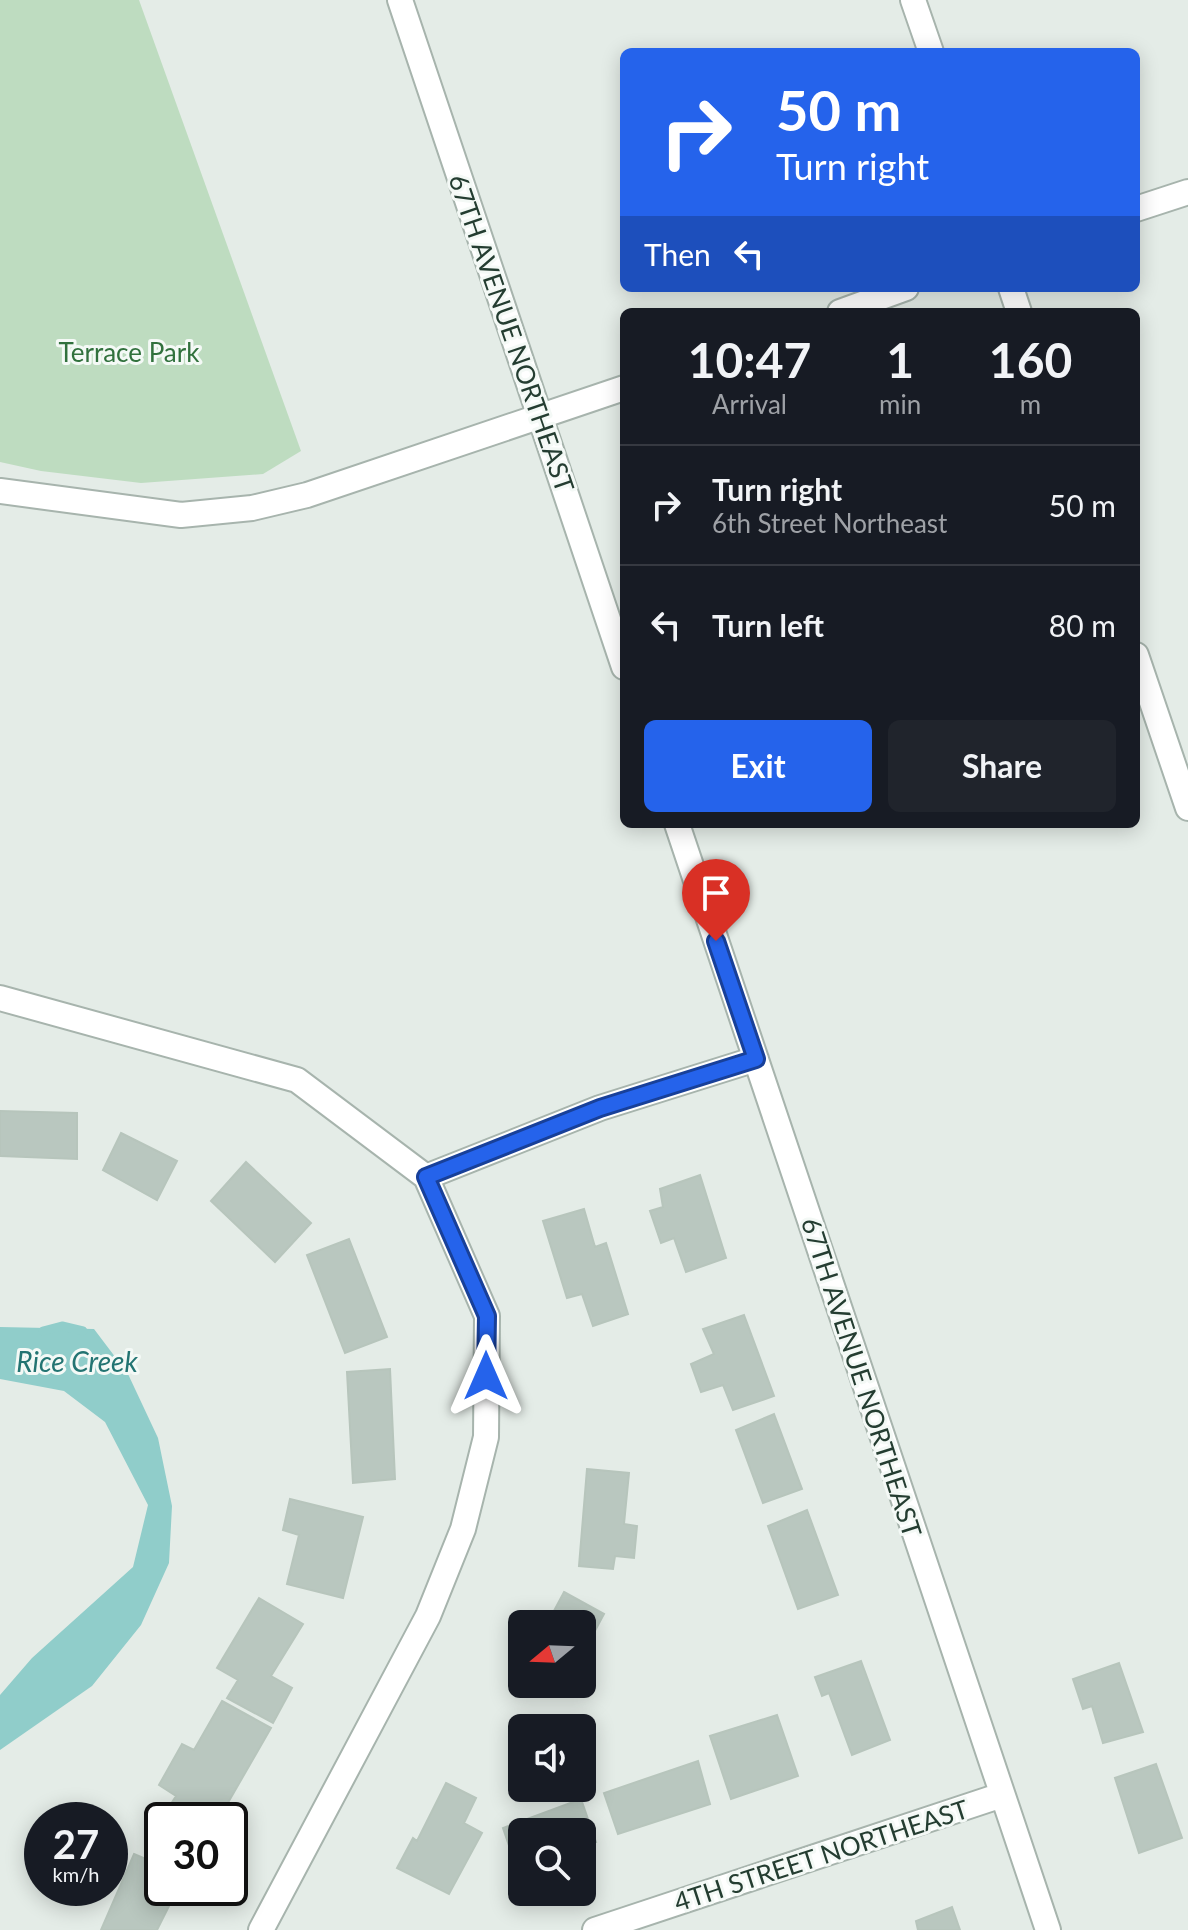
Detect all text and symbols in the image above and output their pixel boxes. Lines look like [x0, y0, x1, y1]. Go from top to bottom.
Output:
text: 50 m [776, 76, 901, 143]
icon: right [644, 80, 748, 184]
text: Turn right [776, 144, 929, 188]
street label: 67TH AVENUE NORTHEAST [442, 170, 582, 496]
icon: left [727, 232, 771, 276]
text: Then [644, 236, 711, 272]
text: 10:47 [688, 331, 811, 388]
text: 1 [886, 331, 914, 388]
text: 160 [989, 331, 1072, 388]
park label: Terrace Park [59, 336, 200, 368]
text: Arrival [712, 388, 787, 420]
text: min [879, 388, 921, 420]
text: m [1020, 388, 1041, 420]
text: Turn right [712, 471, 842, 507]
icon: right [644, 483, 688, 527]
text: 50 m [1049, 487, 1116, 523]
text: 6th Street Northeast [712, 507, 947, 539]
icon: left [644, 603, 688, 647]
text: Turn left [712, 607, 824, 643]
text: 80 m [1049, 607, 1116, 643]
button: Exit [644, 720, 872, 812]
button: Share [888, 720, 1116, 812]
pin [682, 859, 750, 941]
icon: arrive [694, 871, 738, 915]
street label: 67TH AVENUE NORTHEAST [795, 1213, 929, 1541]
position arrow [444, 1334, 528, 1418]
water label: Rice Creek [16, 1344, 138, 1378]
north arrow [508, 1610, 596, 1698]
map controls [508, 1610, 596, 1906]
button: sound [508, 1714, 596, 1802]
street label: 4TH STREET NORTHEAST [670, 1792, 972, 1918]
speed limit sign: 30 [144, 1802, 248, 1906]
button: search [508, 1818, 596, 1906]
text: 27 [53, 1820, 99, 1868]
text: km/h [53, 1862, 99, 1886]

